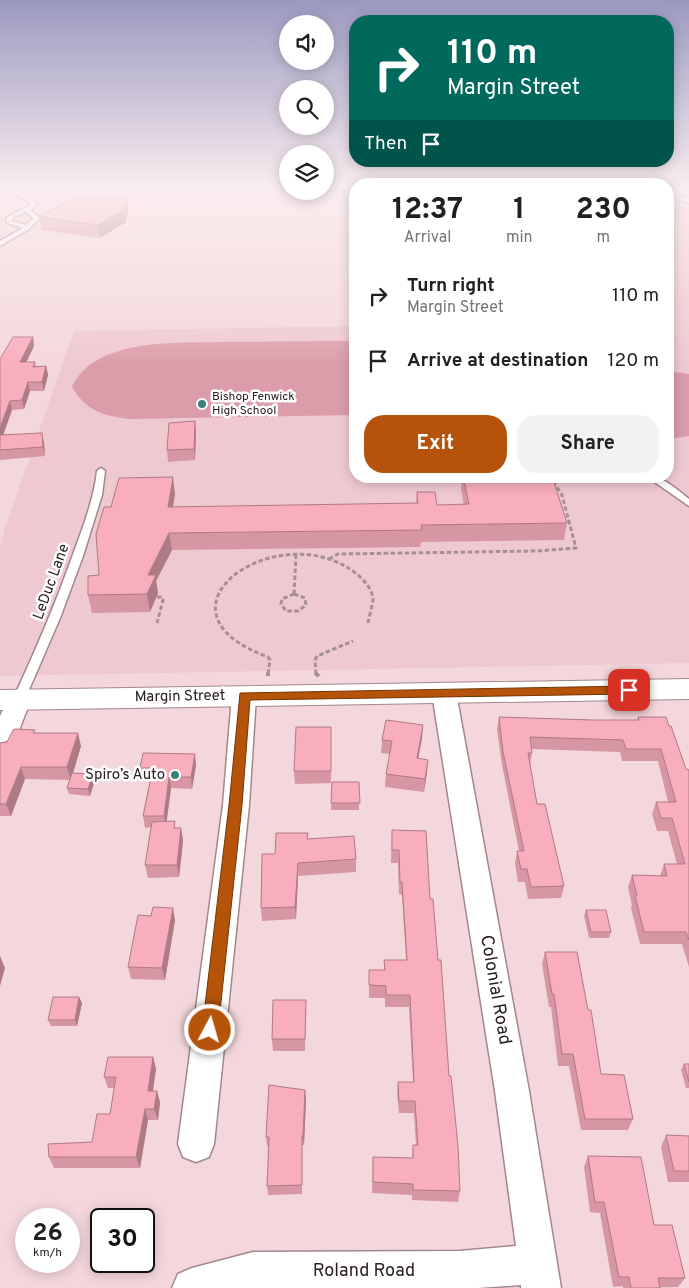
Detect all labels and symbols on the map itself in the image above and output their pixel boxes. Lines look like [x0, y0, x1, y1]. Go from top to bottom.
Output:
place label: Bishop Fenwick High School [212, 389, 295, 419]
marker: Bishop Fenwick High School [196, 398, 208, 410]
street label: LeDuc Lane [30, 541, 74, 623]
pin [608, 669, 650, 711]
street label: Margin Street [134, 687, 226, 707]
place label: Spiro’s Auto [85, 766, 165, 785]
marker: Spiro’s Auto [169, 769, 181, 781]
street label: Colonial Road [474, 933, 516, 1047]
position arrow [183, 1003, 235, 1055]
speed limit sign: 30 [90, 1208, 155, 1273]
street label: Roland Road [313, 1260, 415, 1283]

